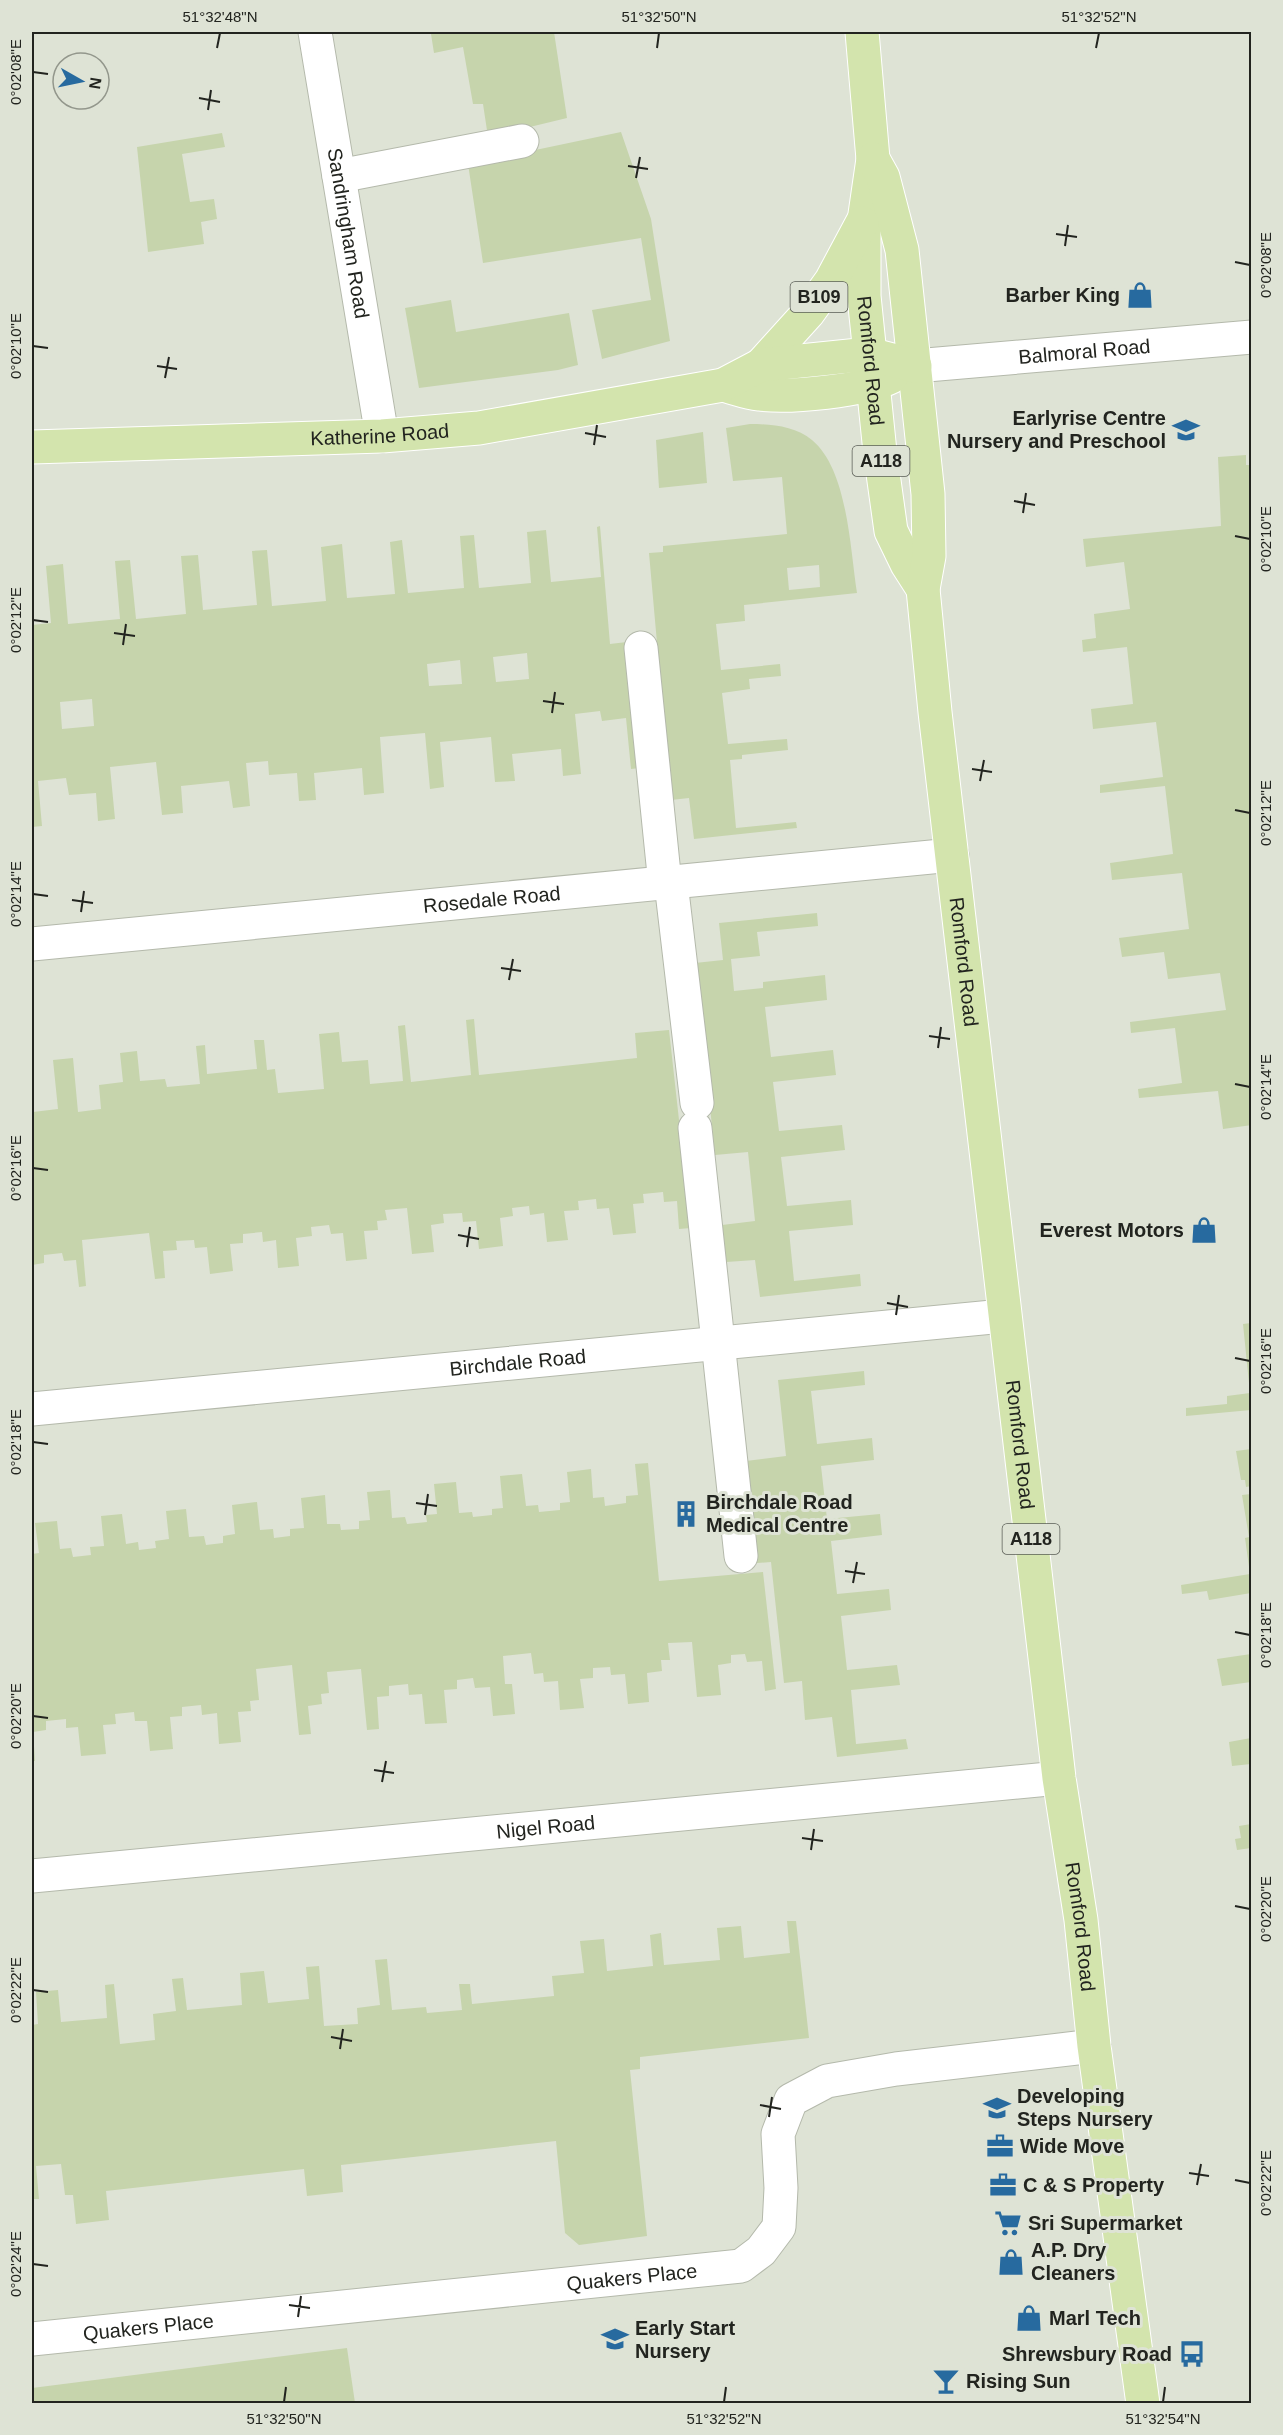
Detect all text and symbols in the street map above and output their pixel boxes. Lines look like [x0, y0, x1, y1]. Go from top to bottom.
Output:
text: 51°32'48"N [182, 8, 258, 25]
text: 51°32'50"N [621, 8, 697, 25]
text: 51°32'52"N [1061, 8, 1137, 25]
text: 0°02'08"E [7, 39, 24, 105]
north arrow [51, 51, 111, 111]
text: N [86, 76, 105, 90]
street label: Sandringham Road [323, 146, 373, 320]
text: 0°02'08"E [1257, 232, 1274, 298]
shop icon: Barber King [1125, 280, 1155, 310]
road number: B109 [790, 282, 848, 312]
place label: Barber King [1006, 284, 1120, 306]
street label: Romford Road [853, 295, 888, 426]
text: 0°02'10"E [7, 313, 24, 379]
street label: Balmoral Road [1017, 335, 1151, 368]
place label: Earlyrise Centre Nursery and Preschool [947, 407, 1166, 452]
school or university icon: Earlyrise Centre Nursery and Preschool [1171, 415, 1201, 445]
street label: Katherine Road [310, 420, 450, 449]
road number: A118 [852, 446, 910, 476]
text: 0°02'10"E [1257, 506, 1274, 572]
text: 0°02'12"E [7, 587, 24, 653]
text: 0°02'12"E [1257, 780, 1274, 846]
text: 0°02'14"E [7, 861, 24, 927]
street label: Rosedale Road [422, 882, 562, 917]
street label: Romford Road [946, 896, 982, 1028]
text: 0°02'14"E [1257, 1054, 1274, 1120]
text: 0°02'16"E [7, 1135, 24, 1201]
shop icon: Everest Motors [1189, 1215, 1219, 1245]
place label: Everest Motors [1040, 1219, 1184, 1241]
text: 0°02'16"E [1257, 1328, 1274, 1394]
street label: Birchdale Road [449, 1345, 587, 1380]
street label: Romford Road [1002, 1379, 1039, 1510]
text: 0°02'18"E [7, 1409, 24, 1475]
place label: Birchdale Road Medical Centre [706, 1491, 853, 1536]
building icon: Birchdale Road Medical Centre [671, 1499, 701, 1529]
road number: A118 [1002, 1524, 1060, 1554]
text: 0°02'18"E [1257, 1602, 1274, 1668]
text: 0°02'20"E [7, 1683, 24, 1749]
street label: Nigel Road [495, 1811, 596, 1843]
street label: Romford Road [1061, 1861, 1099, 1992]
text: 0°02'20"E [1257, 1876, 1274, 1942]
text: 0°02'22"E [7, 1957, 24, 2023]
place label: Developing Steps Nursery [1017, 2085, 1153, 2130]
school or university icon: Developing Steps Nursery [982, 2093, 1012, 2123]
office icon: Wide Move [985, 2131, 1015, 2161]
place label: Wide Move [1020, 2135, 1124, 2157]
text: 0°02'22"E [1257, 2150, 1274, 2216]
office icon: C & S Property [988, 2170, 1018, 2200]
place label: C & S Property [1023, 2174, 1165, 2196]
supermarket icon: Sri Supermarket [993, 2208, 1023, 2238]
place label: Sri Supermarket [1028, 2212, 1183, 2234]
text: 0°02'24"E [7, 2231, 24, 2297]
place label: A.P. Dry Cleaners [1031, 2239, 1116, 2284]
shop icon: A.P. Dry Cleaners [996, 2247, 1026, 2277]
street label: Quakers Place [565, 2260, 698, 2295]
shop icon: Marl Tech [1014, 2303, 1044, 2333]
place label: Marl Tech [1049, 2307, 1141, 2329]
street label: Quakers Place [82, 2309, 215, 2345]
place label: Early Start Nursery [635, 2317, 735, 2362]
school or university icon: Early Start Nursery [600, 2324, 630, 2354]
bus stop icon: Shrewsbury Road [1177, 2339, 1207, 2369]
place label: Shrewsbury Road [1002, 2343, 1172, 2365]
bar icon: Rising Sun [931, 2366, 961, 2396]
place label: Rising Sun [966, 2370, 1070, 2392]
text: 51°32'50"N [246, 2410, 322, 2427]
text: 51°32'52"N [686, 2410, 762, 2427]
text: 51°32'54"N [1125, 2410, 1201, 2427]

